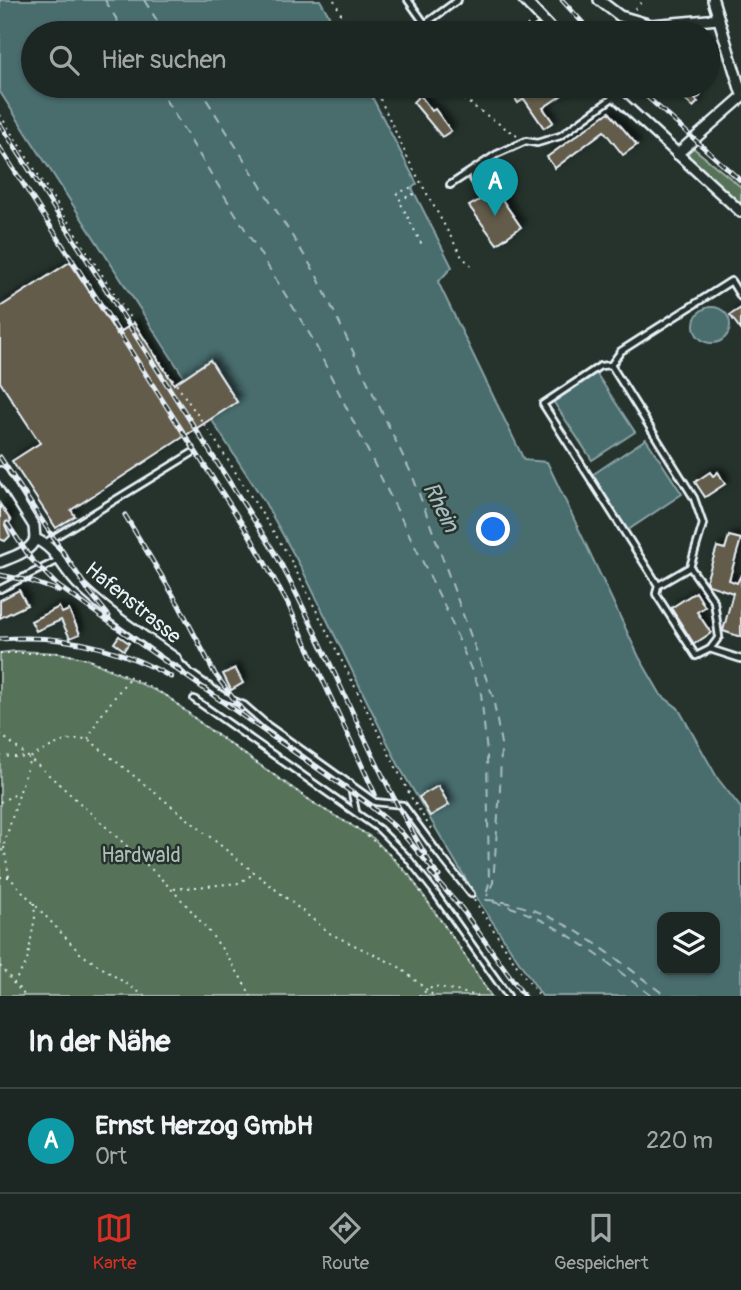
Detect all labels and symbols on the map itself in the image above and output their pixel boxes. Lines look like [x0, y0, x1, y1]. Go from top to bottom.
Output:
pin: A [472, 158, 518, 216]
water label: Rhein [416, 477, 466, 538]
your location [476, 512, 510, 546]
street label: Hafenstrasse [79, 556, 187, 650]
park label: Hardwald [101, 842, 181, 869]

